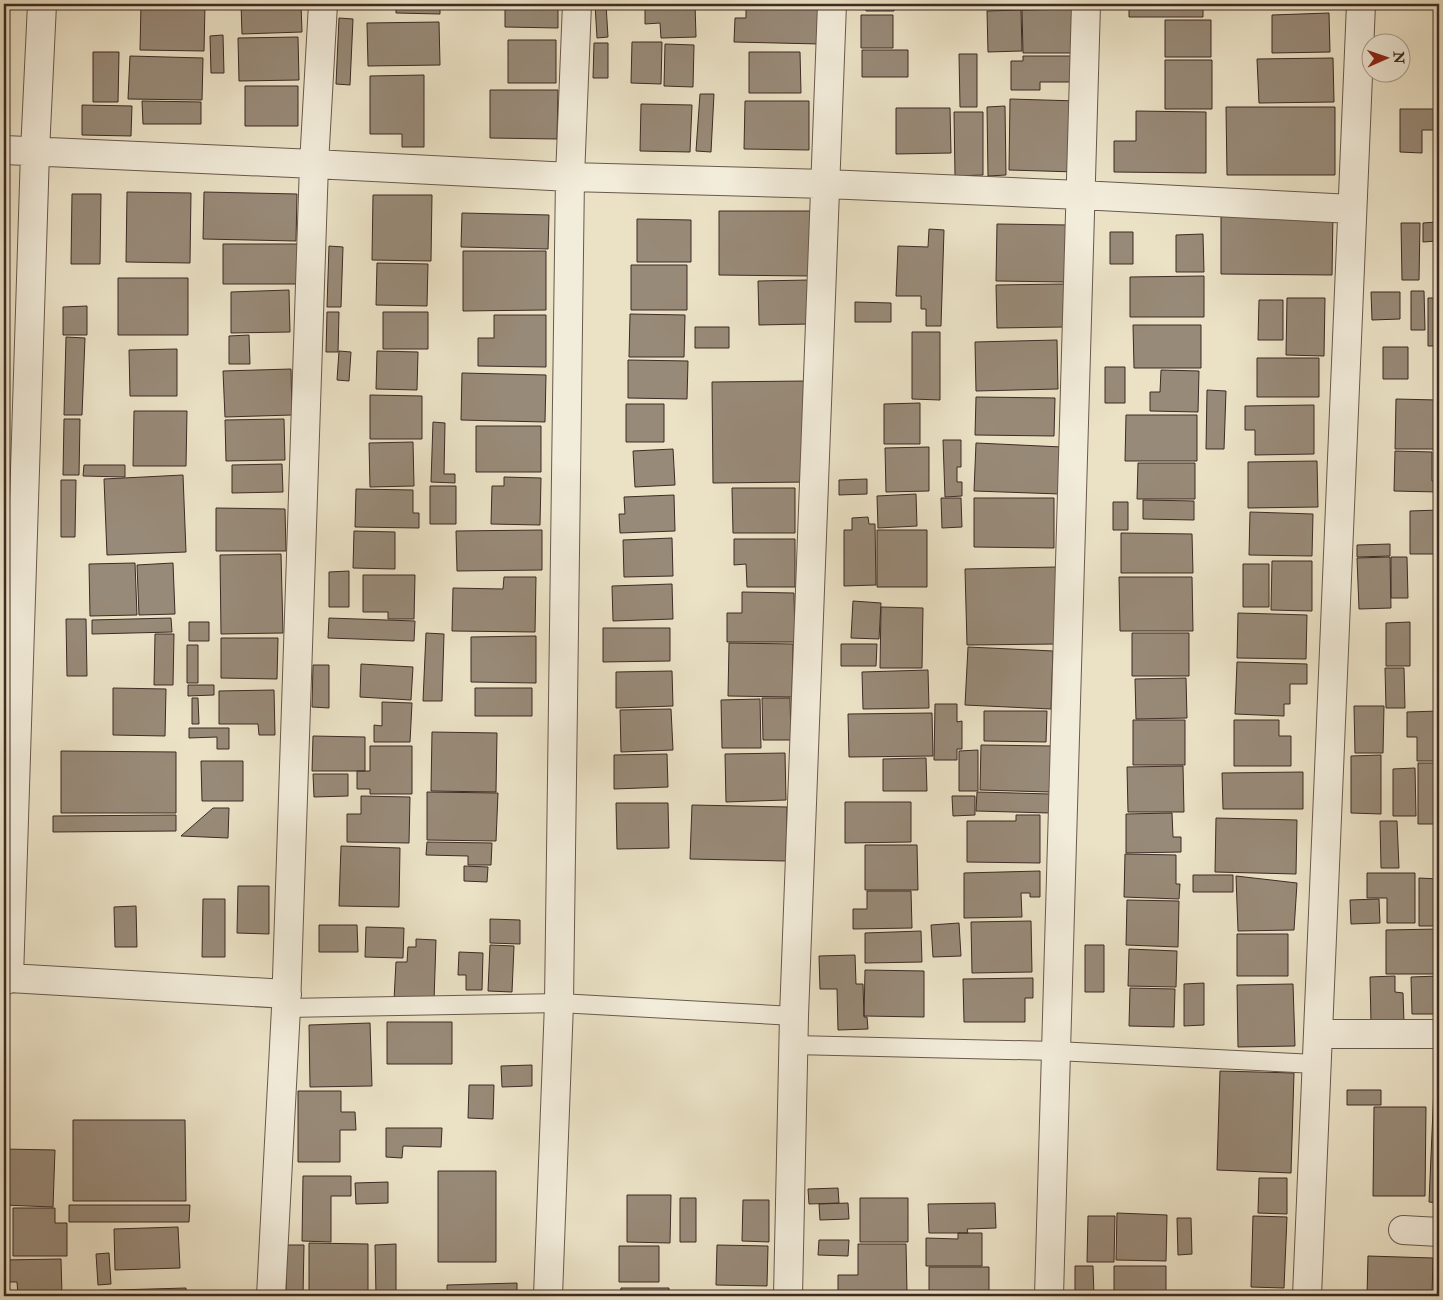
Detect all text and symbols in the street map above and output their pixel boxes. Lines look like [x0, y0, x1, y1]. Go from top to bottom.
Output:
north arrow [1360, 32, 1410, 82]
text: N [1390, 50, 1407, 65]

